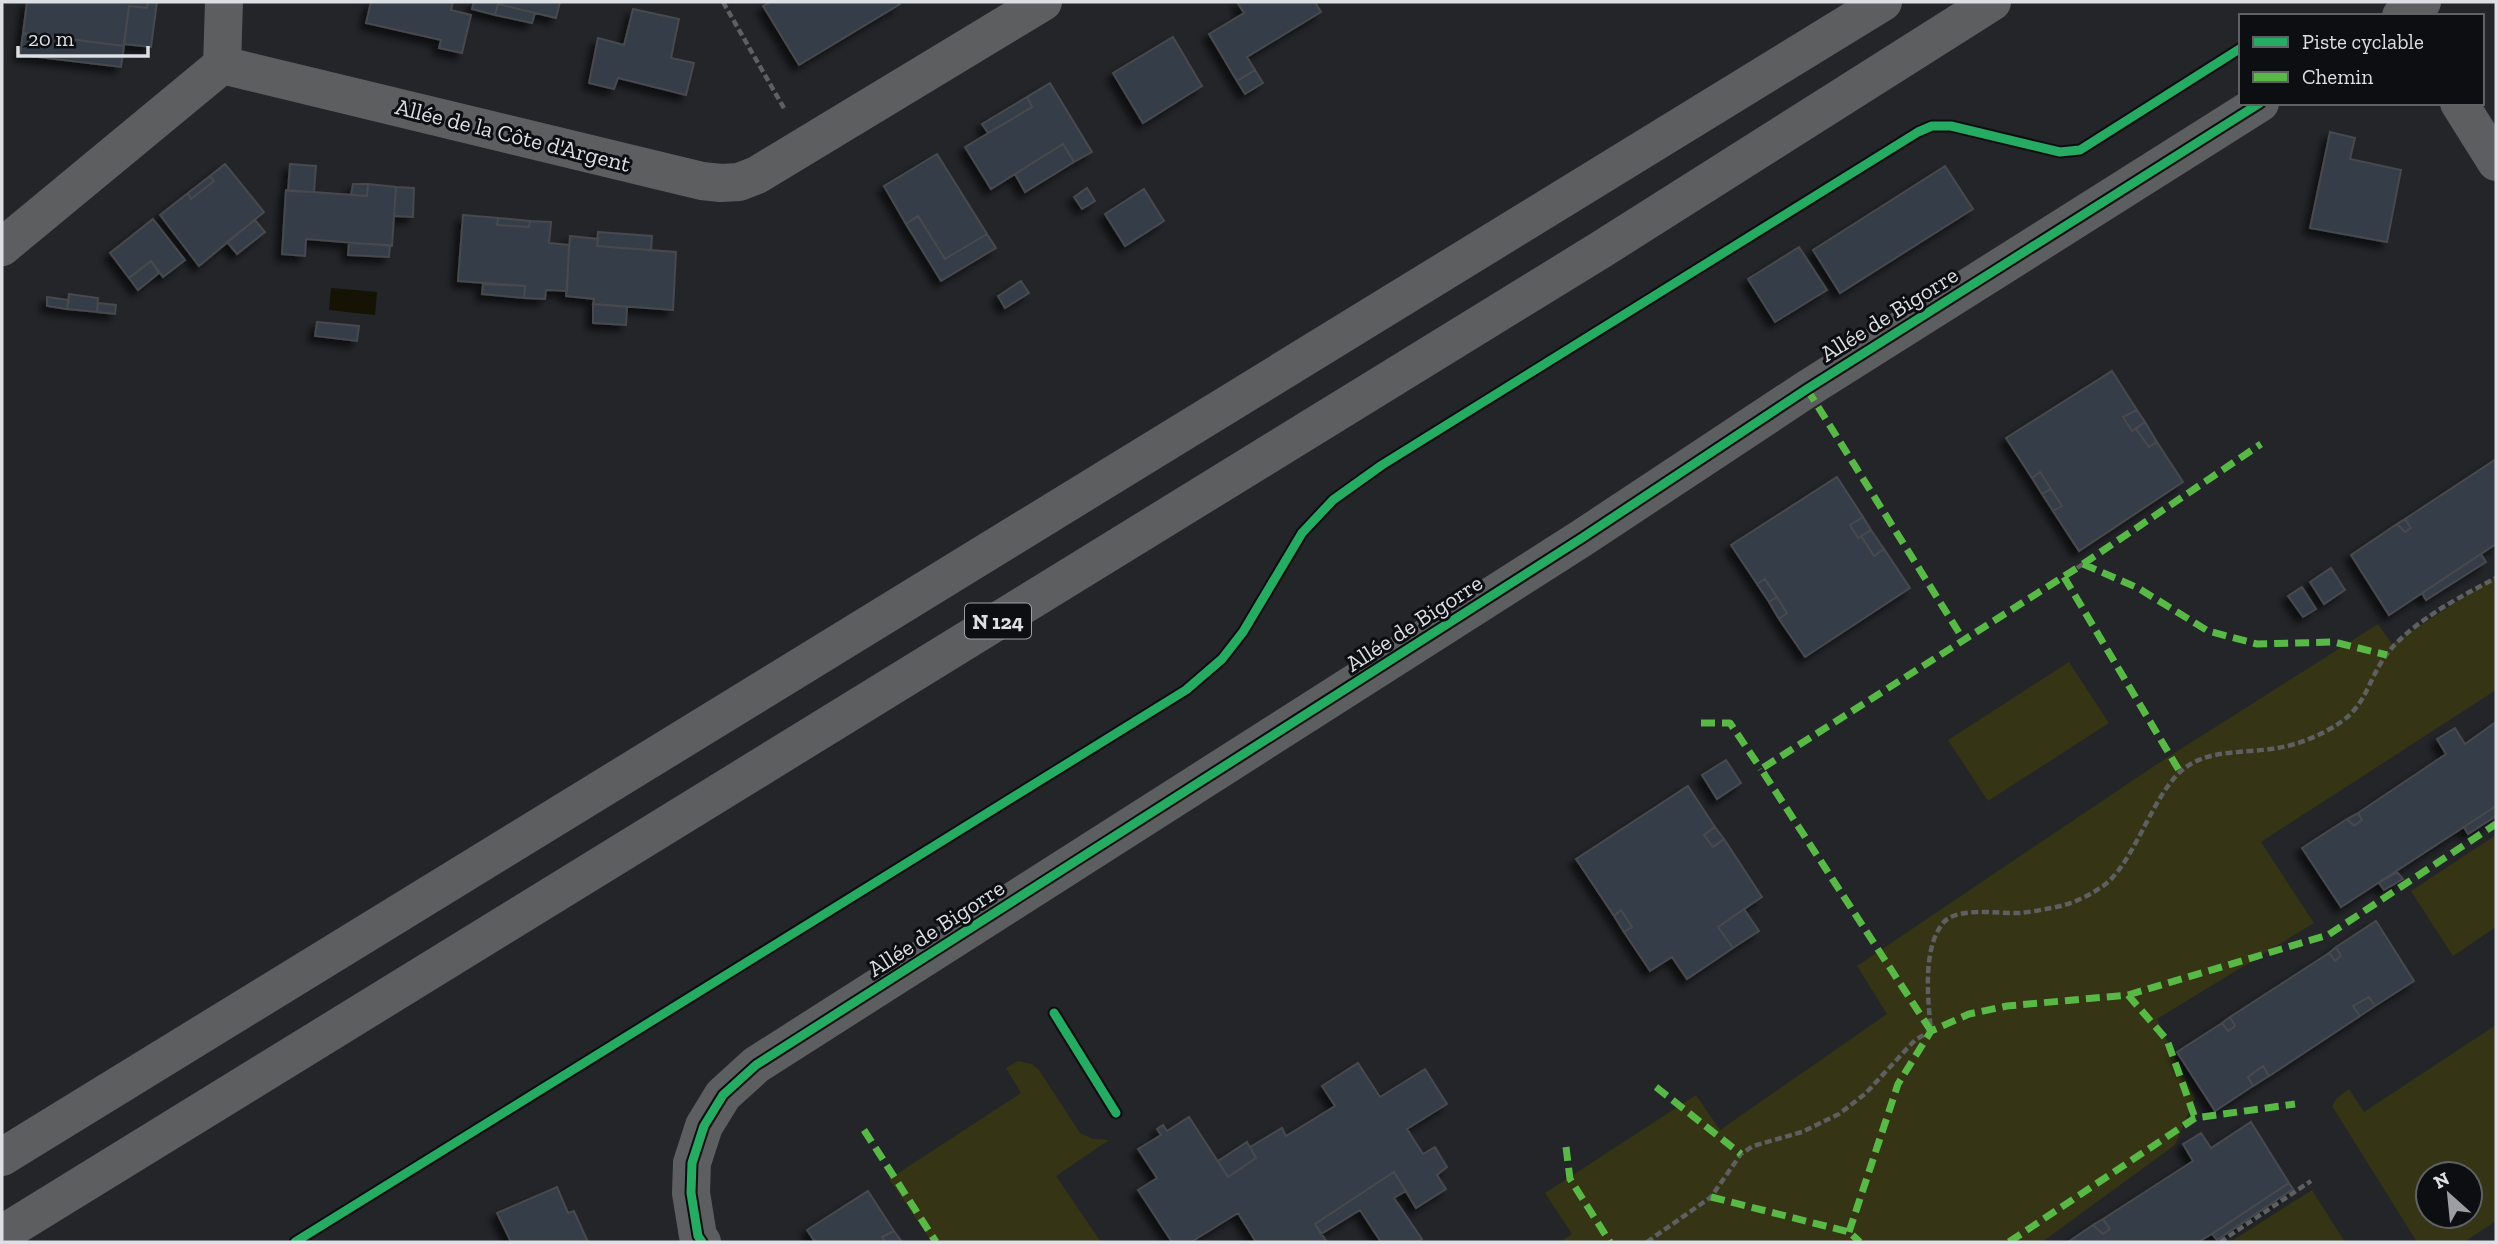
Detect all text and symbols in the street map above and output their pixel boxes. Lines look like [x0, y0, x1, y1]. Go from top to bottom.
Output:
scale bar [18, 14, 147, 58]
legend [2239, 14, 2484, 105]
text: 20 m [28, 26, 74, 51]
text: Piste cyclable [2302, 29, 2424, 54]
text: Chemin [2302, 64, 2373, 89]
street label: Allée de la Côte d'Argent [393, 92, 634, 178]
street label: Allée de Bigorre [1815, 260, 1963, 368]
street label: Allée de Bigorre [1340, 568, 1488, 678]
road number: N 124 [965, 604, 1031, 638]
street label: Allée de Bigorre [862, 873, 1010, 983]
north arrow [2414, 1160, 2484, 1230]
text: N [2430, 1167, 2453, 1194]

